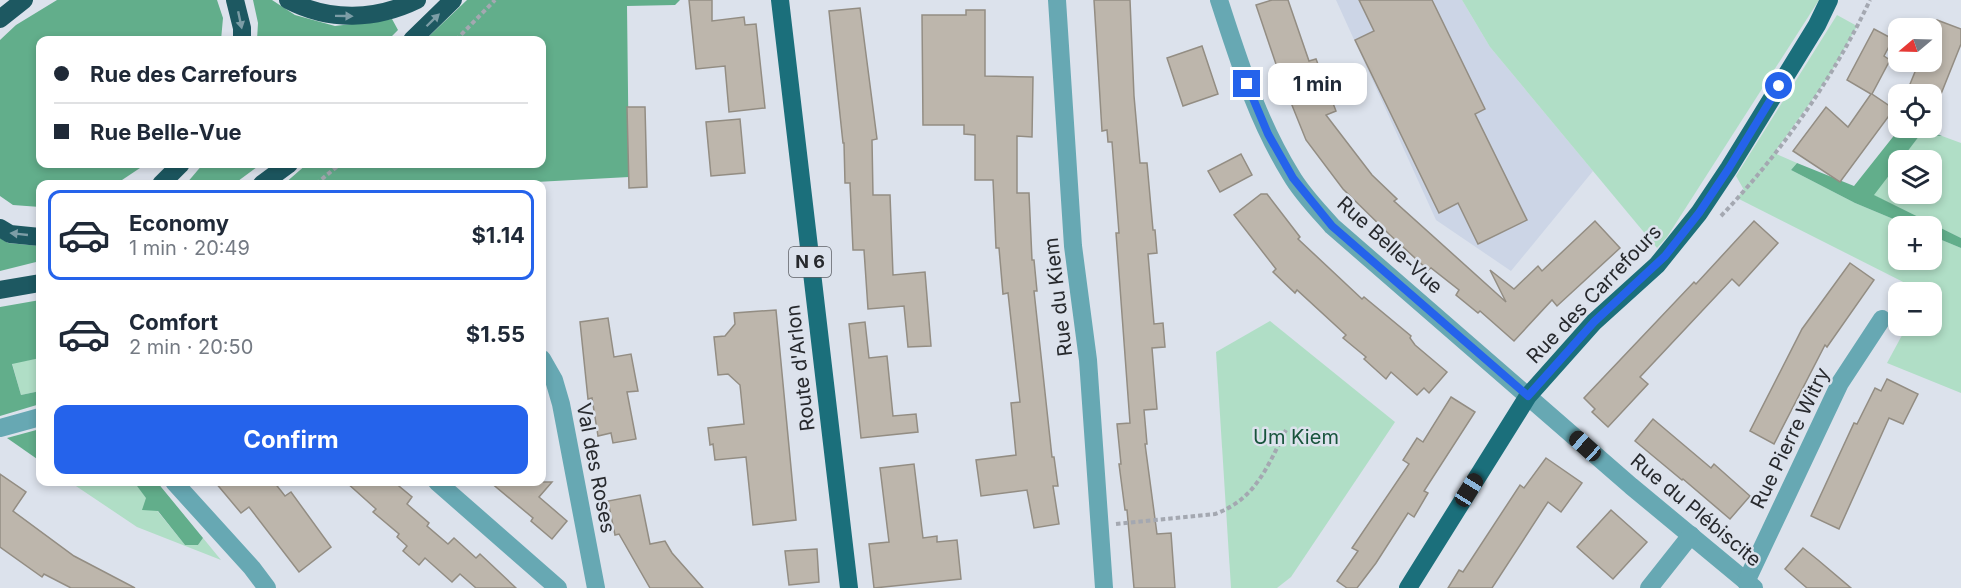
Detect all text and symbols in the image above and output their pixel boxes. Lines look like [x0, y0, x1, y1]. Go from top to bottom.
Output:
one-way arrow [236, 11, 245, 30]
one-way arrow [334, 11, 353, 21]
one-way arrow [425, 14, 439, 28]
north arrow [1888, 18, 1942, 72]
map controls [1888, 18, 1942, 336]
text: Rue des Carrefours [90, 61, 297, 87]
callout: 1 min [1268, 63, 1367, 105]
route end [1233, 70, 1260, 97]
text: 1 min [1293, 72, 1342, 96]
route start [1765, 72, 1792, 99]
button: locate [1888, 84, 1942, 138]
text: Rue Belle-Vue [90, 119, 242, 145]
button: layers [1888, 150, 1942, 204]
street label: Rue Belle-Vue [1332, 191, 1448, 299]
icon: car [57, 208, 111, 262]
text: Economy [129, 210, 229, 236]
button: + [1888, 216, 1942, 270]
street label: Rue des Carrefours [1522, 220, 1666, 368]
text: $1.14 [471, 222, 525, 248]
one-way arrow [10, 230, 29, 239]
text: 1 min · 20:49 [129, 236, 250, 260]
street label: Rue du Kiem [1039, 236, 1077, 358]
road number: N 6 [789, 247, 831, 277]
button: − [1888, 282, 1942, 336]
street label: Route d'Arlon [780, 304, 820, 432]
icon: car [57, 307, 111, 361]
text: Comfort [129, 309, 218, 335]
text: $1.55 [466, 321, 525, 347]
text: 2 min · 20:50 [129, 335, 253, 359]
street label: Rue Pierre Witry [1746, 364, 1834, 512]
street label: Val des Roses [572, 401, 620, 535]
button: Confirm [54, 405, 528, 474]
park label: Um Kiem [1253, 425, 1339, 449]
car [1566, 427, 1604, 465]
street label: Rue du Plébiscite [1626, 448, 1766, 572]
car [1452, 470, 1486, 510]

